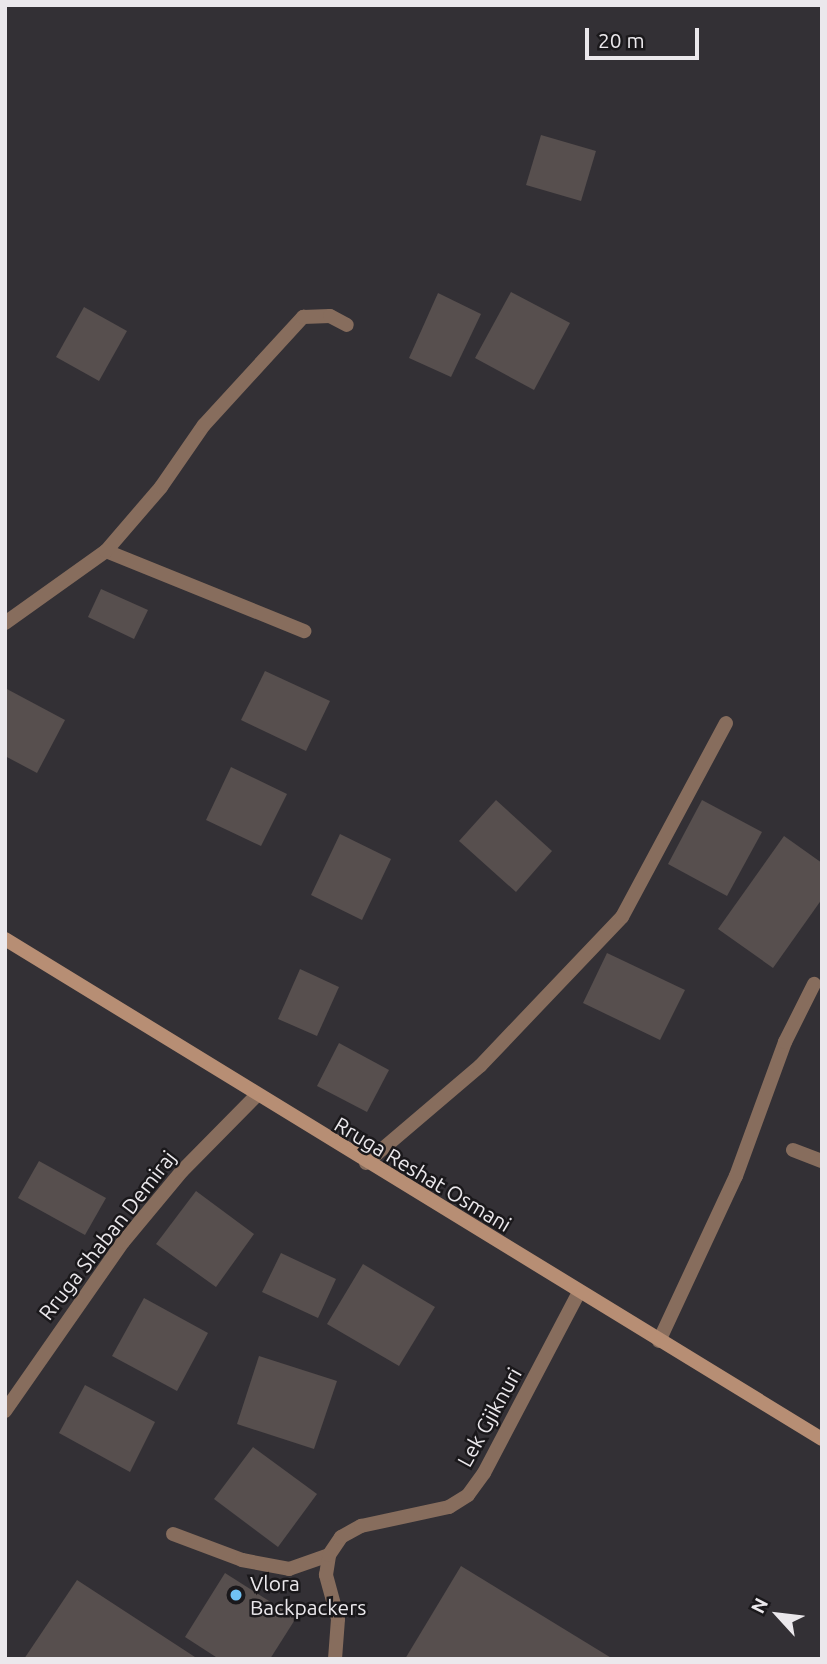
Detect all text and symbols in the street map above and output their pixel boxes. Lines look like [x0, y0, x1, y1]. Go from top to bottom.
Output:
scale bar [589, 14, 703, 58]
text: 20 m [598, 28, 645, 52]
street label: Rruga Reshat Osmani [330, 1111, 516, 1237]
street label: Rruga Shaban Demiraj [33, 1145, 181, 1325]
street label: Lek Gjiknuri [451, 1363, 527, 1471]
place label: Vlora Backpackers [250, 1570, 366, 1620]
north arrow [743, 1580, 813, 1650]
marker: Vlora Backpackers [228, 1587, 244, 1603]
text: N [746, 1594, 772, 1617]

